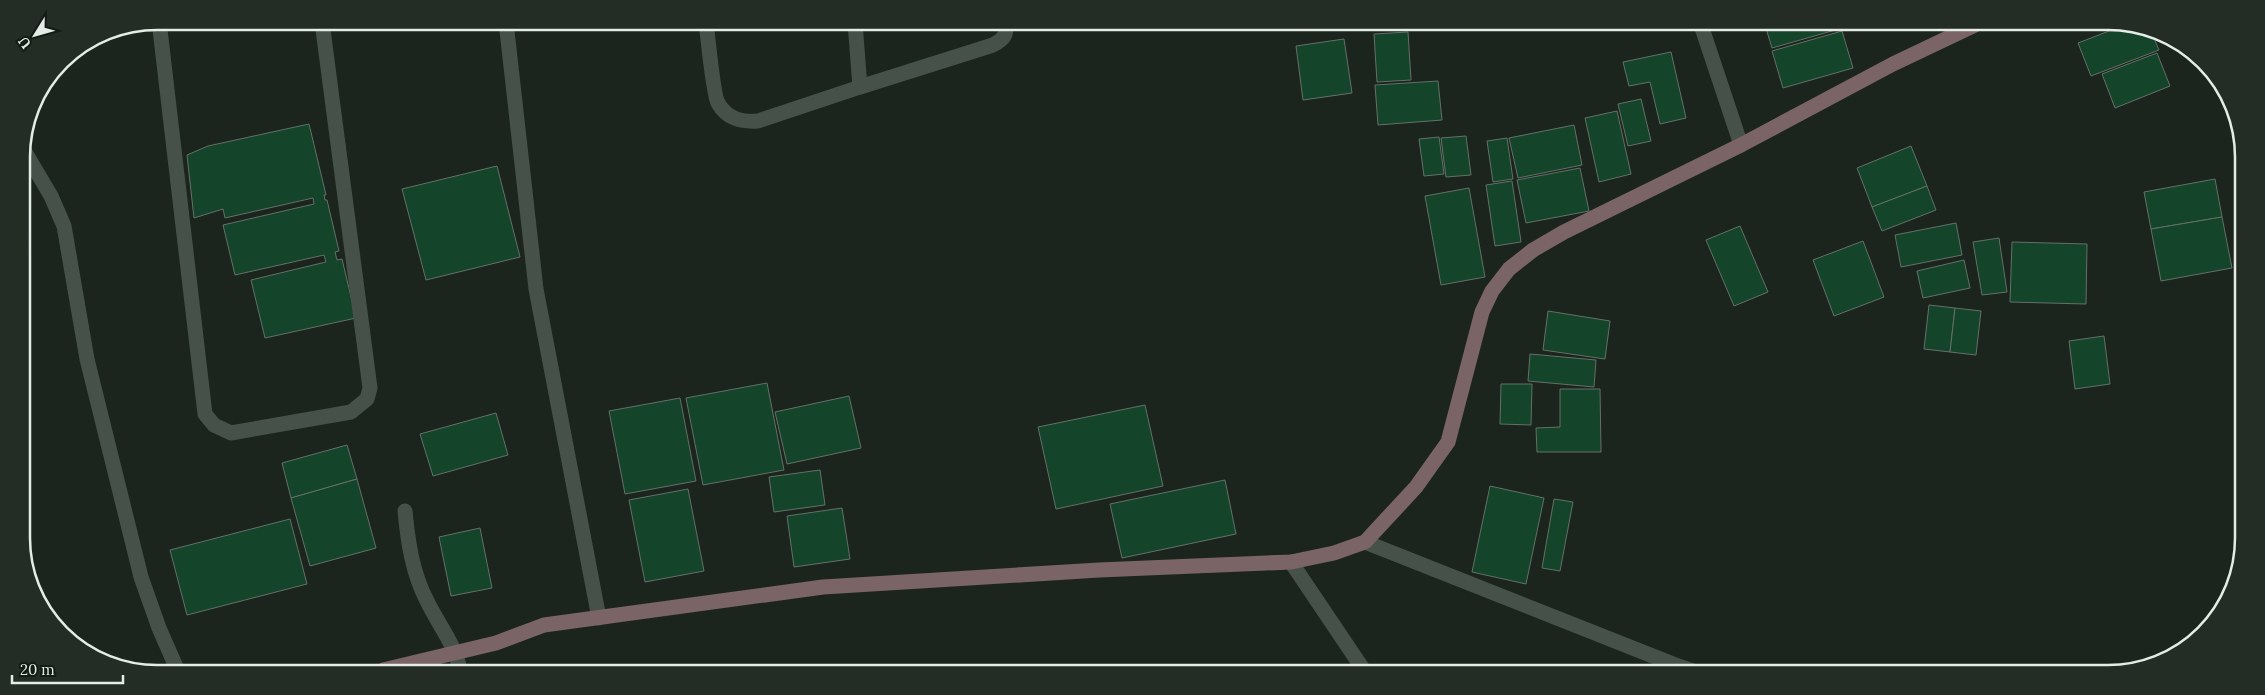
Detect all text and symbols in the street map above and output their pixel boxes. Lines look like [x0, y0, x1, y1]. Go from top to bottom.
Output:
north arrow [10, 10, 60, 60]
text: U [14, 33, 35, 52]
scale bar [12, 652, 124, 684]
text: 20 m [20, 660, 55, 679]

